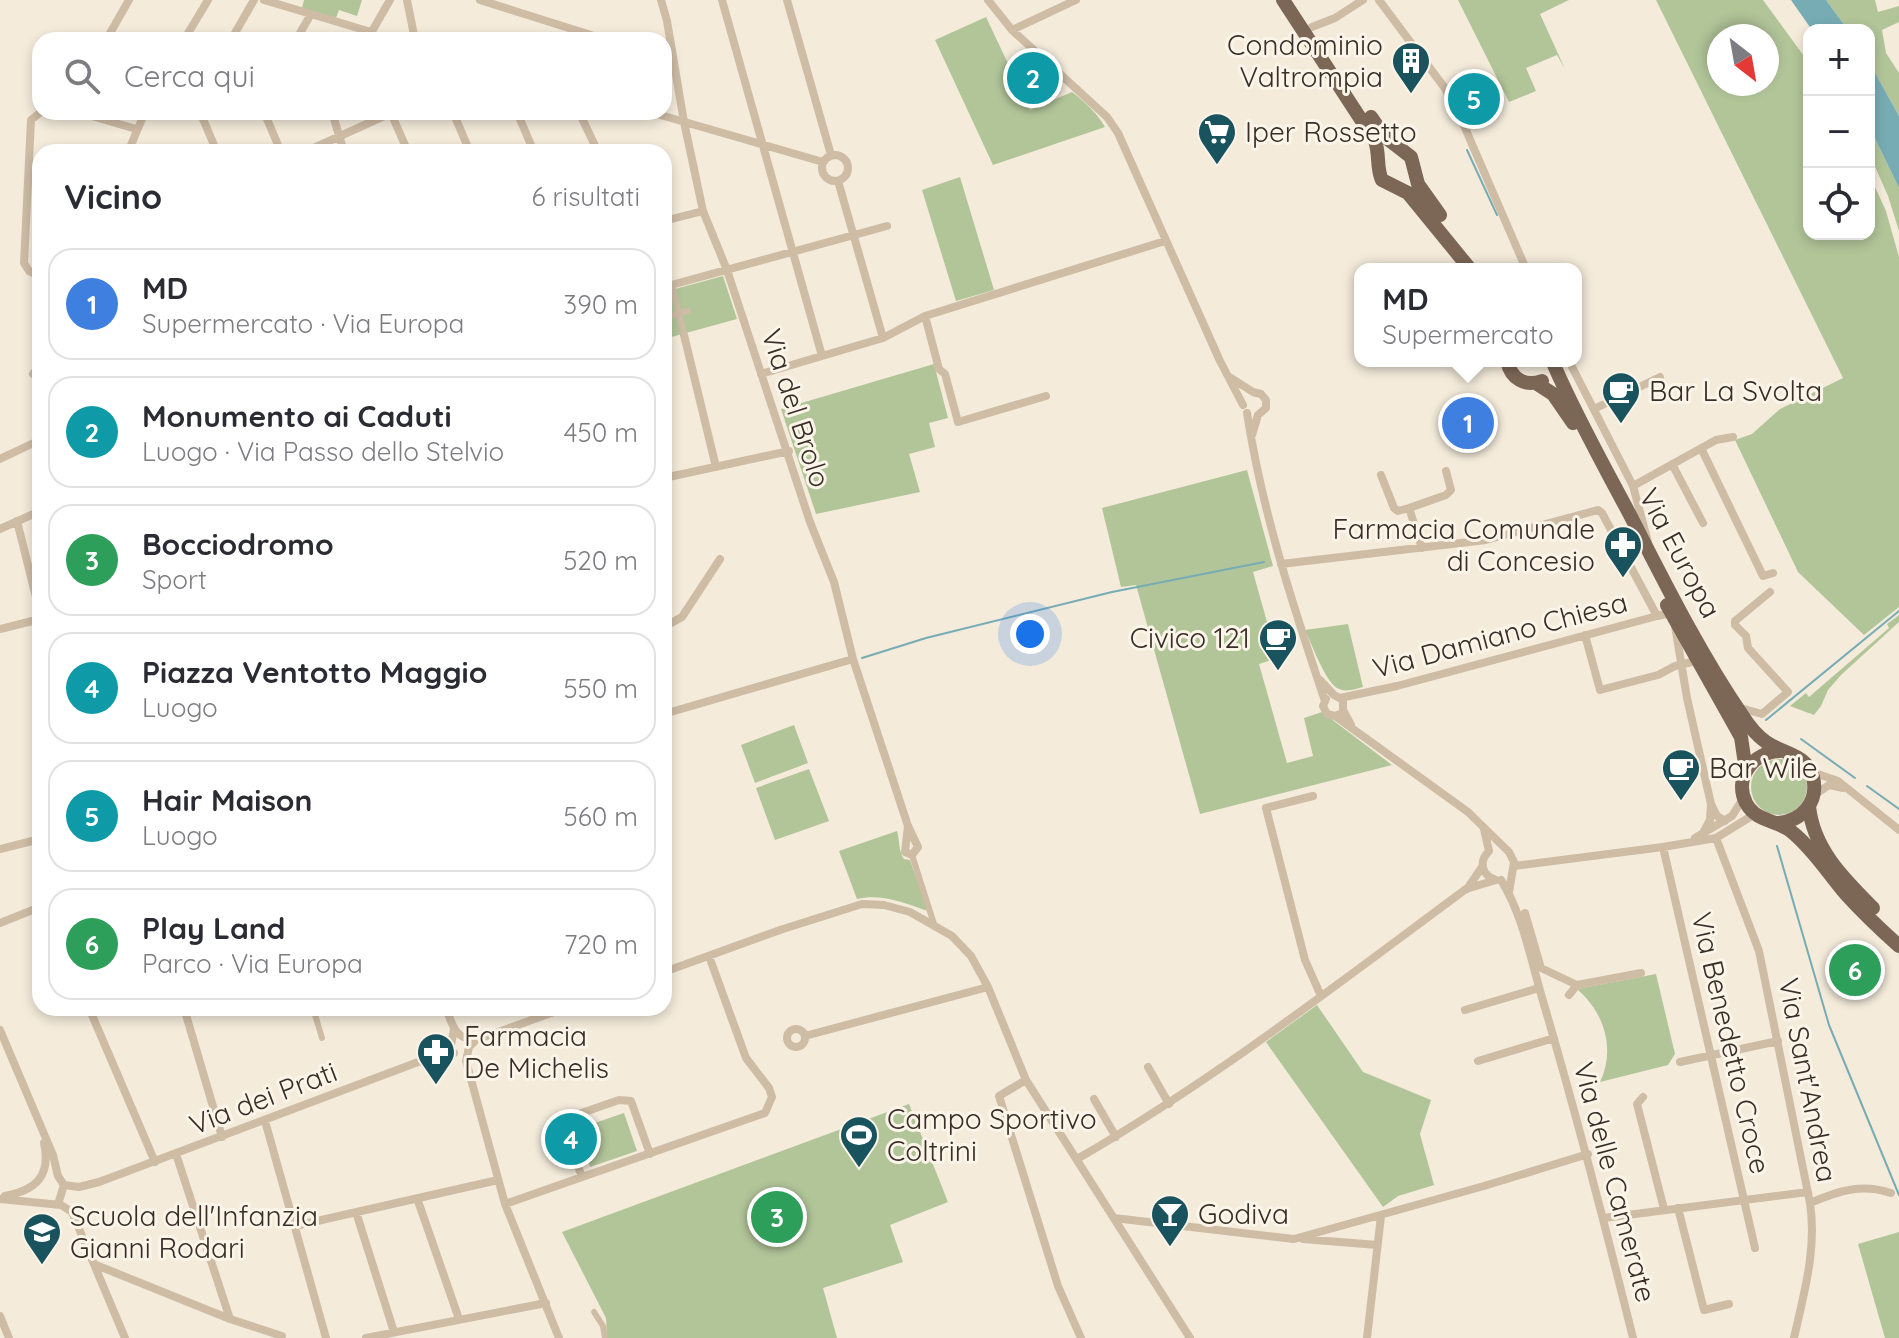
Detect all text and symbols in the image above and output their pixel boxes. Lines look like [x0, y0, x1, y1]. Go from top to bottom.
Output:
north arrow [1707, 24, 1779, 96]
map controls [1803, 24, 1875, 240]
button: + [1803, 24, 1875, 96]
place label: Condominio Valtrompia [1227, 27, 1383, 94]
search box [32, 32, 672, 120]
building icon: Condominio Valtrompia [1390, 40, 1432, 95]
pin: 2 [1007, 48, 1059, 108]
icon: search [60, 54, 104, 98]
text: Cerca qui [124, 57, 255, 95]
pin: 5 [1448, 69, 1500, 129]
button: − [1803, 96, 1875, 168]
supermarket icon: Iper Rossetto [1196, 111, 1238, 166]
place label: Iper Rossetto [1245, 114, 1417, 149]
button: locate [1803, 168, 1875, 240]
text: Vicino [64, 175, 162, 218]
text: 6 risultati [532, 180, 640, 213]
popup [1354, 263, 1582, 367]
text: MD [142, 269, 188, 307]
text: MD [1382, 280, 1428, 318]
text: 1 [87, 288, 97, 321]
text: 390 m [564, 288, 638, 321]
text: Supermercato · Via Europa [142, 307, 464, 340]
text: Supermercato [1382, 318, 1554, 351]
street label: Via del Brolo [754, 324, 839, 491]
cafe icon: Bar La Svolta [1600, 370, 1642, 425]
place label: Bar La Svolta [1649, 373, 1822, 408]
pin: 1 [1442, 393, 1494, 453]
text: Monumento ai Caduti [142, 397, 452, 435]
text: 2 [85, 416, 99, 449]
text: 450 m [564, 416, 638, 449]
text: Luogo · Via Passo dello Stelvio [142, 435, 504, 468]
street label: Via Europa [1632, 482, 1729, 624]
place label: Farmacia Comunale di Concesio [1333, 511, 1595, 578]
pharmacy icon: Farmacia Comunale di Concesio [1602, 524, 1644, 579]
text: Bocciodromo [142, 525, 334, 563]
text: 3 [85, 544, 99, 577]
text: 520 m [563, 544, 638, 577]
text: Sport [142, 563, 207, 596]
street label: Via Damiano Chiesa [1369, 584, 1631, 685]
your location [1010, 614, 1050, 654]
cafe icon: Civico 121 [1257, 617, 1299, 672]
place label: Civico 121 [1130, 620, 1250, 655]
text: Piazza Ventotto Maggio [142, 653, 487, 691]
text: 4 [84, 672, 100, 705]
text: 550 m [563, 672, 638, 705]
text: Luogo [142, 691, 218, 724]
cafe icon: Bar Wile [1660, 747, 1702, 802]
place label: Bar Wile [1709, 750, 1818, 785]
text: Hair Maison [142, 781, 312, 819]
text: 5 [85, 800, 99, 833]
text: 560 m [564, 800, 638, 833]
text: Luogo [142, 819, 218, 852]
text: Play Land [142, 909, 285, 947]
street label: Via Benedetto Croce [1684, 909, 1779, 1177]
text: 6 [85, 928, 99, 961]
text: 720 m [564, 928, 638, 961]
pin: 6 [1829, 940, 1881, 1000]
text: Parco · Via Europa [142, 947, 363, 980]
street label: Via Sant'Andrea [1772, 975, 1845, 1185]
place label: Farmacia De Michelis [464, 1018, 609, 1085]
pharmacy icon: Farmacia De Michelis [415, 1031, 457, 1086]
street label: Via dei Prati [184, 1053, 342, 1142]
street label: Via delle Camerate [1567, 1058, 1664, 1306]
place label: Campo Sportivo Coltrini [887, 1101, 1097, 1168]
pin: 4 [545, 1109, 597, 1169]
sports icon: Campo Sportivo Coltrini [838, 1114, 880, 1169]
pin: 3 [751, 1187, 803, 1247]
bar icon: Godiva [1149, 1193, 1191, 1248]
place label: Godiva [1198, 1196, 1289, 1231]
place label: Scuola dell'Infanzia Gianni Rodari [70, 1198, 318, 1265]
school or university icon: Scuola dell'Infanzia Gianni Rodari [21, 1211, 63, 1266]

